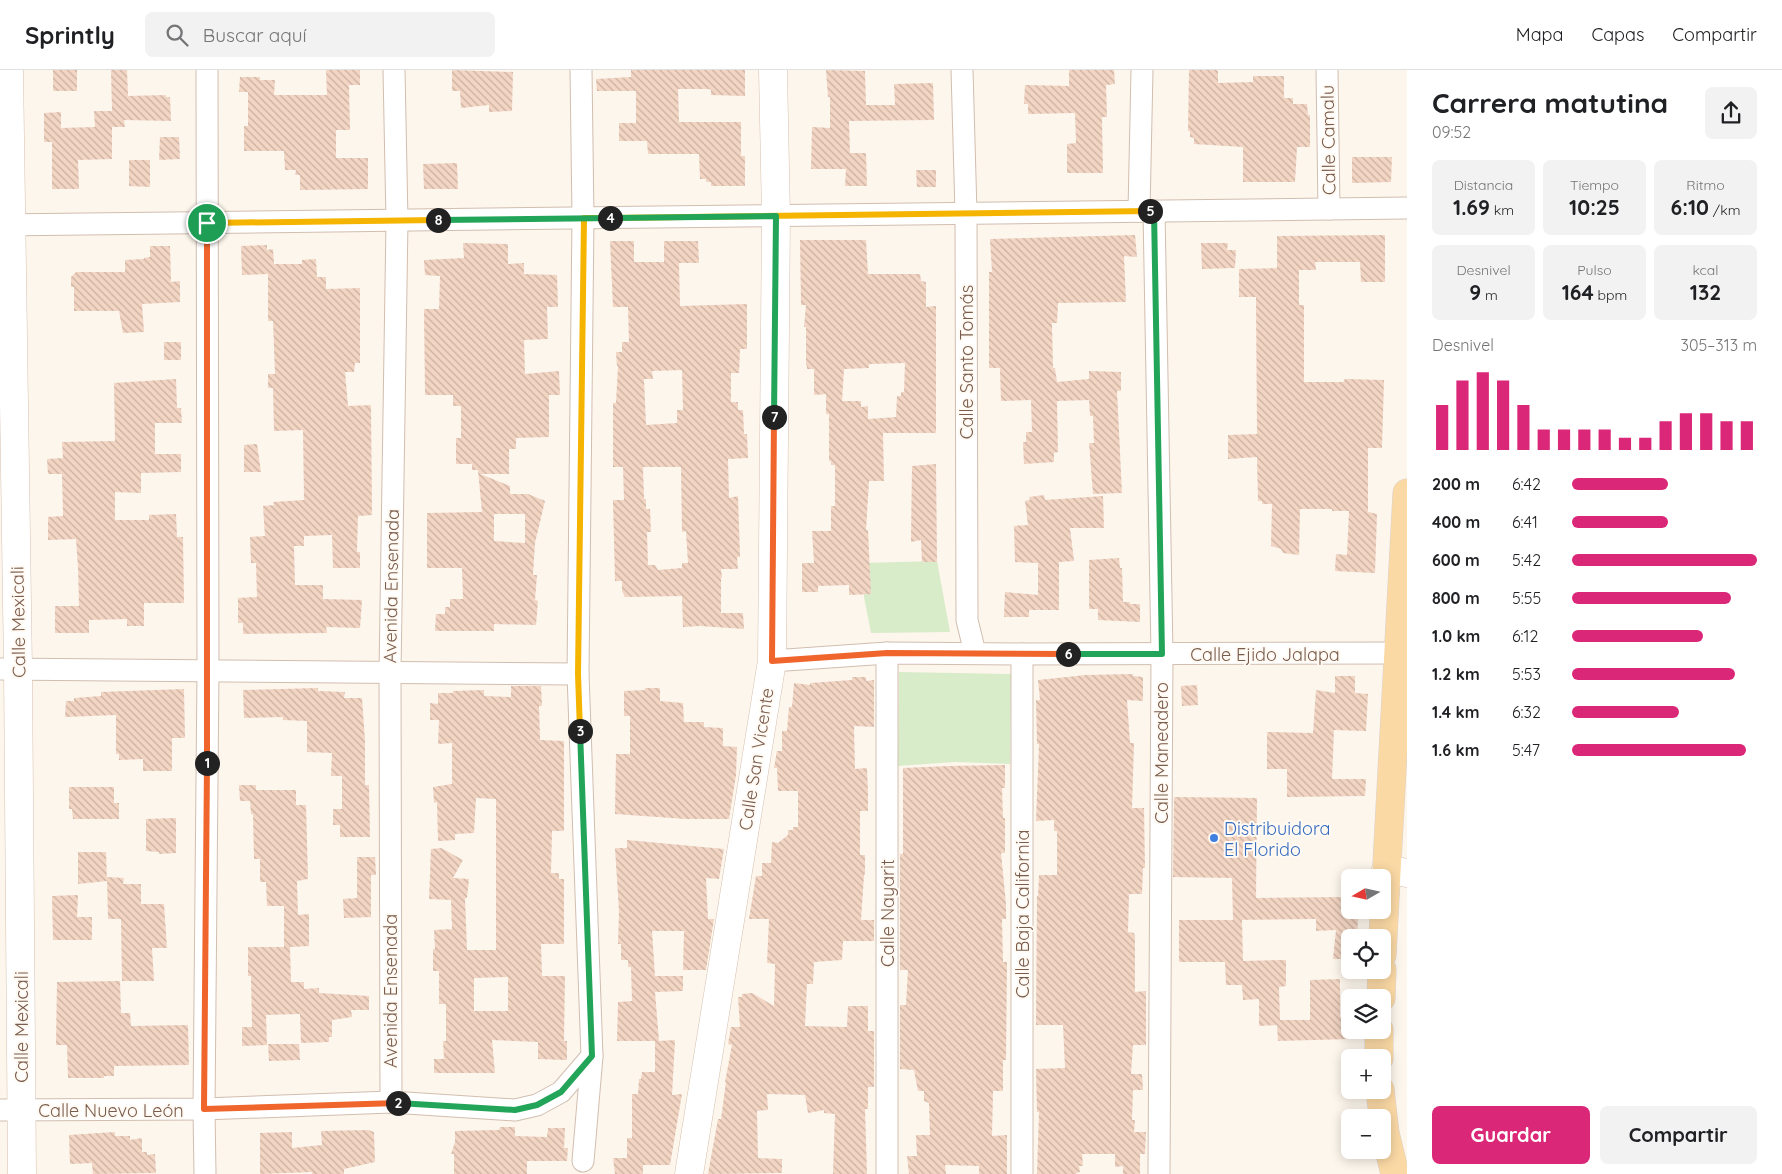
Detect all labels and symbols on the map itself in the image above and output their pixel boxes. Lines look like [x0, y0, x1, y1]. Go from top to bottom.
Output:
street label: Calle Camalu [1316, 85, 1340, 195]
pin: 5 [1138, 198, 1162, 224]
pin [186, 202, 228, 244]
pin: 4 [598, 206, 622, 230]
pin: 8 [426, 208, 450, 232]
street label: Calle Santo Tomás [955, 285, 978, 439]
pin: 7 [762, 404, 786, 430]
street label: Avenida Ensenada [378, 509, 404, 663]
street label: Calle Mexicali [6, 566, 30, 678]
pin: 6 [1056, 642, 1080, 666]
street label: Calle Ejido Jalapa [1190, 643, 1340, 666]
street label: Calle Maneadero [1150, 682, 1173, 824]
street label: Calle San Vicente [733, 686, 779, 832]
pin: 3 [568, 718, 592, 744]
pin: 1 [194, 750, 220, 776]
place label: Distribuidora El Florido [1224, 817, 1331, 861]
street label: Calle Baja California [1011, 830, 1034, 998]
marker: Distribuidora El Florido [1208, 832, 1220, 844]
street label: Calle Nayarit [876, 859, 899, 967]
north arrow [1341, 869, 1391, 919]
street label: Avenida Ensenada [379, 914, 402, 1068]
street label: Calle Mexicali [10, 971, 33, 1083]
pin: 2 [386, 1090, 410, 1116]
street label: Calle Nuevo León [38, 1099, 184, 1122]

